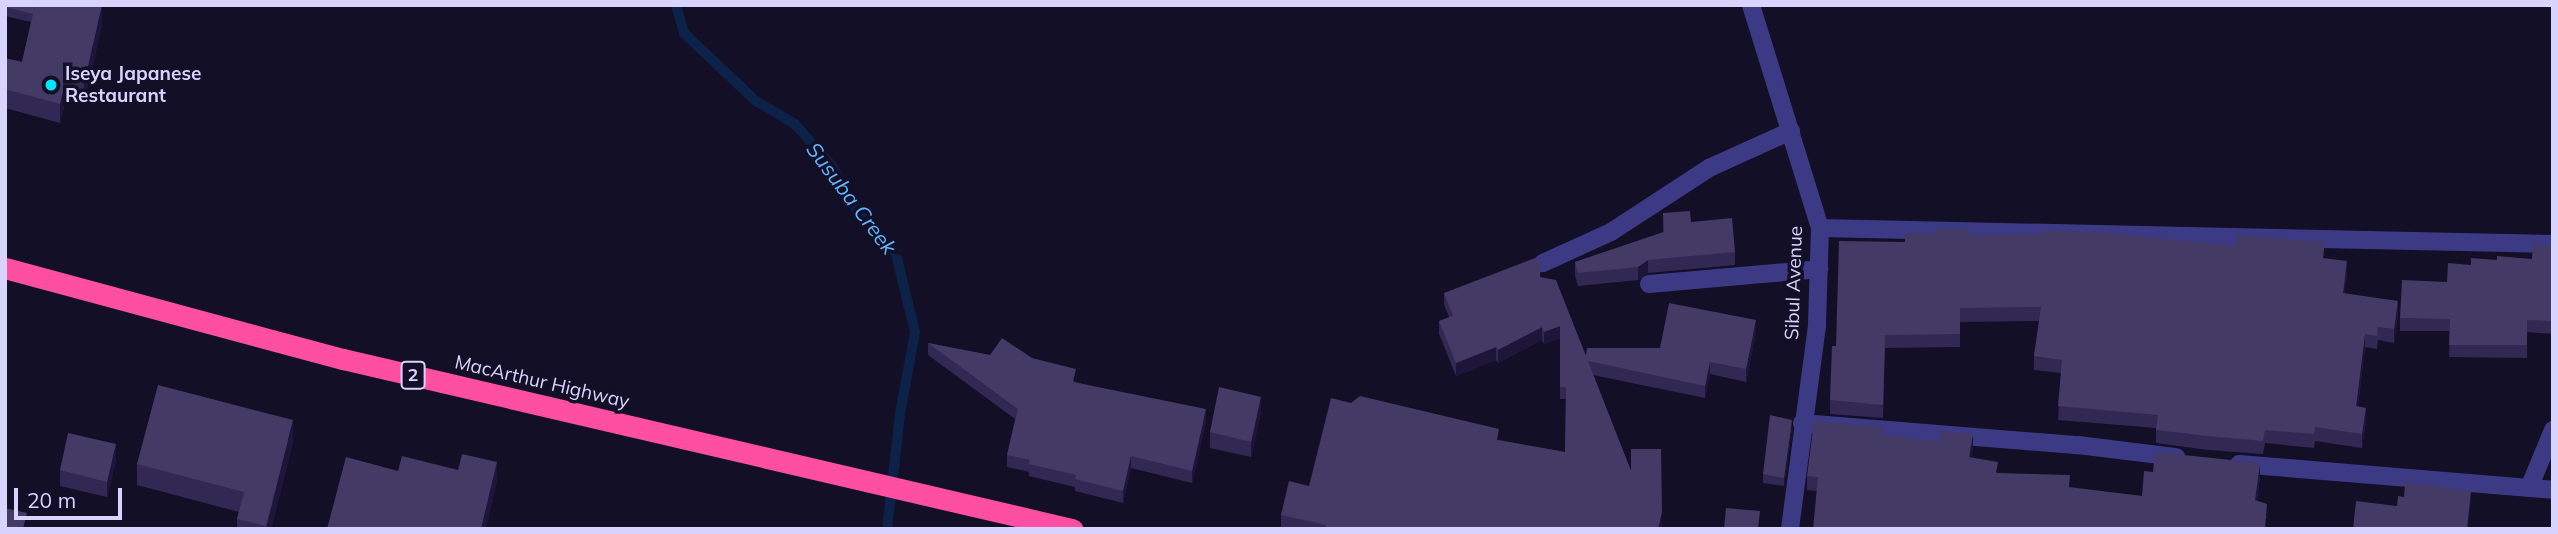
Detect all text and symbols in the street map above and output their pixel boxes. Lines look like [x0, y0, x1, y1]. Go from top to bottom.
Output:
place label: Iseya Japanese Restaurant [65, 63, 201, 107]
marker: Iseya Japanese Restaurant [43, 77, 59, 93]
water label: Susuba Creek [802, 137, 902, 259]
street label: Sibul Avenue [1781, 225, 1807, 341]
street label: MacArthur Highway [453, 351, 631, 413]
road number: 2 [399, 360, 427, 390]
scale bar [18, 475, 126, 518]
text: 20 m [27, 487, 76, 513]

